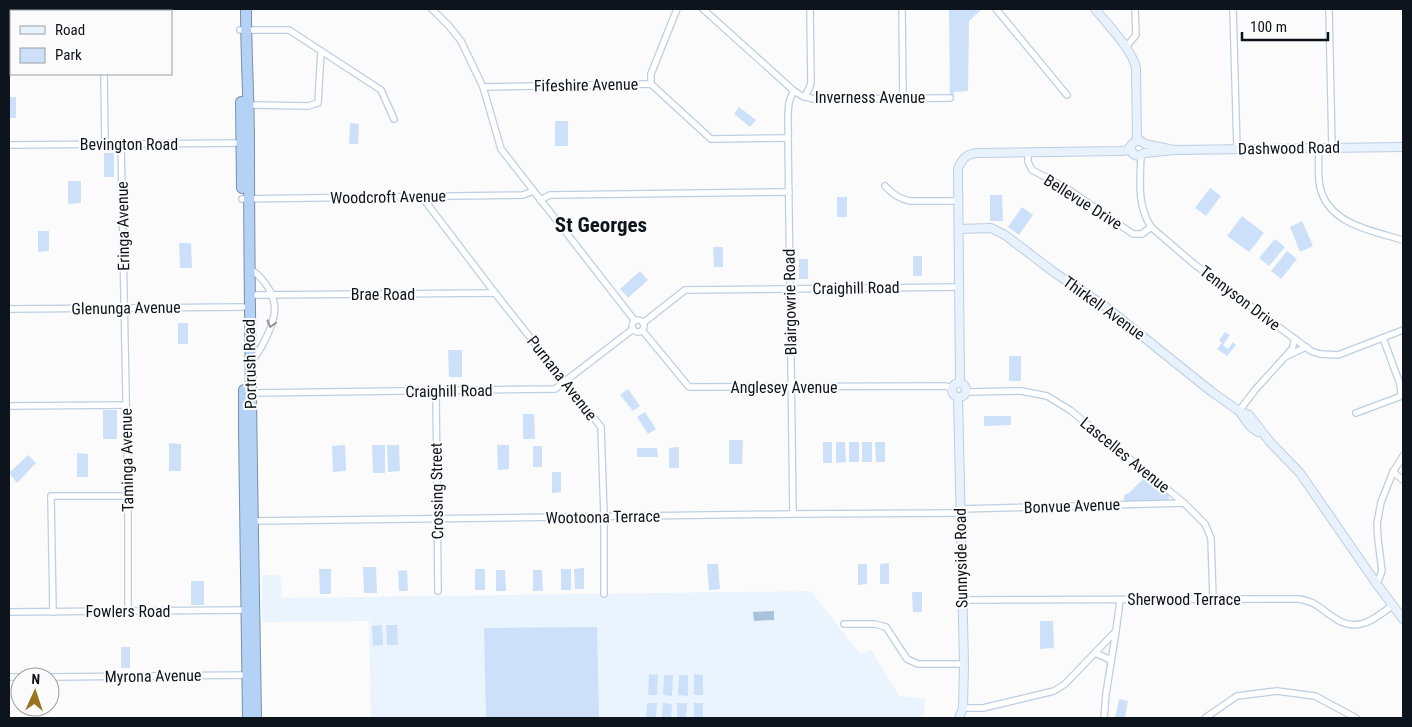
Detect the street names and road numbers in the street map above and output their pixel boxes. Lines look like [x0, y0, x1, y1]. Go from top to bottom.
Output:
street label: Fifeshire Avenue [534, 75, 638, 95]
street label: Inverness Avenue [815, 88, 925, 107]
street label: Bevington Road [80, 135, 178, 154]
street label: Dashwood Road [1238, 138, 1340, 158]
street label: Bellevue Drive [1040, 170, 1126, 234]
street label: Eringa Avenue [113, 181, 133, 271]
street label: Woodcroft Avenue [330, 186, 446, 208]
street label: Blairgowrie Road [780, 249, 800, 355]
street label: Tennyson Drive [1196, 262, 1284, 334]
street label: Thirkell Avenue [1059, 272, 1149, 344]
street label: Craighill Road [812, 278, 900, 298]
street label: Brae Road [351, 285, 415, 304]
street label: Glenunga Avenue [71, 298, 181, 318]
street label: Portrush Road [240, 319, 260, 409]
street label: Purnana Avenue [523, 332, 601, 424]
street label: Anglesey Avenue [730, 378, 838, 397]
street label: Craighill Road [405, 381, 493, 401]
street label: Taminga Avenue [117, 408, 137, 512]
street label: Lascelles Avenue [1077, 413, 1173, 497]
street label: Crossing Street [427, 442, 447, 540]
street label: Bonvue Avenue [1024, 495, 1120, 517]
street label: Wootoona Terrace [546, 507, 660, 527]
street label: Sunnyside Road [951, 508, 971, 608]
street label: Sherwood Terrace [1127, 590, 1241, 609]
street label: Fowlers Road [85, 602, 171, 621]
street label: Myrona Avenue [105, 666, 201, 686]

